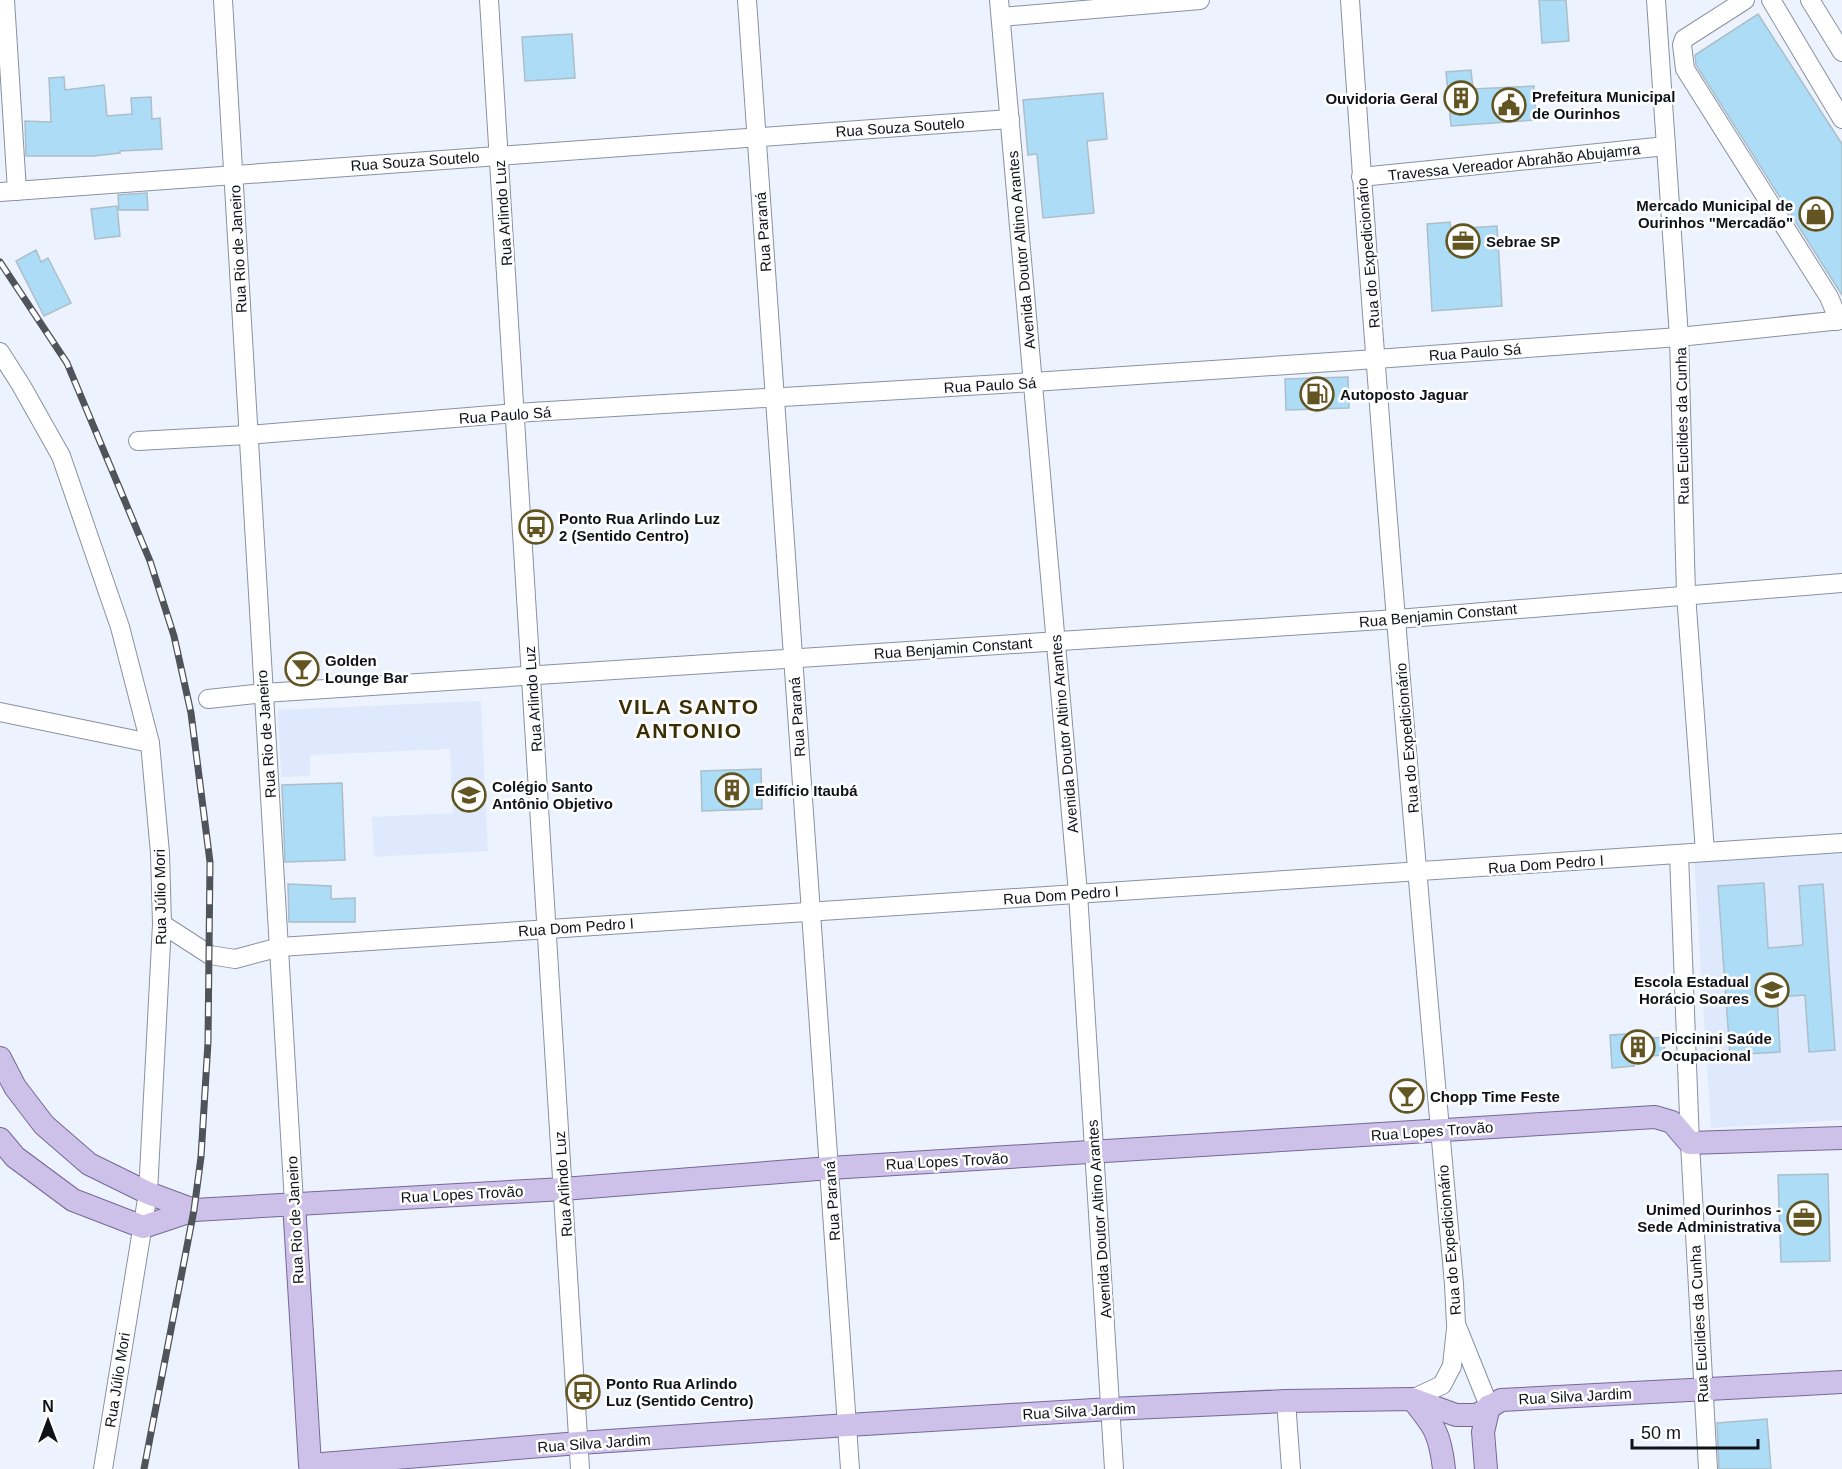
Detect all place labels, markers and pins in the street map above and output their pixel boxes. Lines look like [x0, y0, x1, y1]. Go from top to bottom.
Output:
building icon: Ouvidoria Geral [1443, 80, 1479, 116]
public building icon: Prefeitura Municipal de Ourinhos [1491, 87, 1527, 123]
place label: Prefeitura Municipal de Ourinhos [1532, 88, 1675, 122]
place label: Ouvidoria Geral [1325, 90, 1438, 107]
shop icon: Mercado Municipal de Ourinhos "Mercadão" [1798, 196, 1834, 232]
place label: Mercado Municipal de Ourinhos "Mercadão" [1636, 197, 1793, 231]
office icon: Sebrae SP [1445, 223, 1481, 259]
place label: Sebrae SP [1486, 233, 1560, 250]
fuel station icon: Autoposto Jaguar [1299, 376, 1335, 412]
place label: Autoposto Jaguar [1340, 386, 1468, 403]
bus stop icon: Ponto Rua Arlindo Luz 2 (Sentido Centro) [518, 509, 554, 545]
place label: Ponto Rua Arlindo Luz 2 (Sentido Centro) [559, 510, 720, 544]
bar icon: Golden Lounge Bar [284, 651, 320, 687]
place label: Golden Lounge Bar [325, 652, 408, 686]
building icon: Edifício Itaubá [714, 772, 750, 808]
school or university icon: Colégio Santo Antônio Objetivo [451, 777, 487, 813]
place label: Colégio Santo Antônio Objetivo [492, 778, 613, 812]
place label: Edifício Itaubá [755, 782, 858, 799]
school or university icon: Escola Estadual Horácio Soares [1754, 972, 1790, 1008]
place label: Escola Estadual Horácio Soares [1634, 973, 1749, 1007]
building icon: Piccinini Saúde Ocupacional [1620, 1029, 1656, 1065]
place label: Piccinini Saúde Ocupacional [1661, 1030, 1772, 1064]
bar icon: Chopp Time Feste [1389, 1078, 1425, 1114]
place label: Chopp Time Feste [1430, 1088, 1560, 1105]
office icon: Unimed Ourinhos - Sede Administrativa [1786, 1200, 1822, 1236]
place label: Unimed Ourinhos - Sede Administrativa [1637, 1201, 1782, 1235]
bus stop icon: Ponto Rua Arlindo Luz (Sentido Centro) [565, 1374, 601, 1410]
place label: Ponto Rua Arlindo Luz (Sentido Centro) [606, 1375, 753, 1409]

